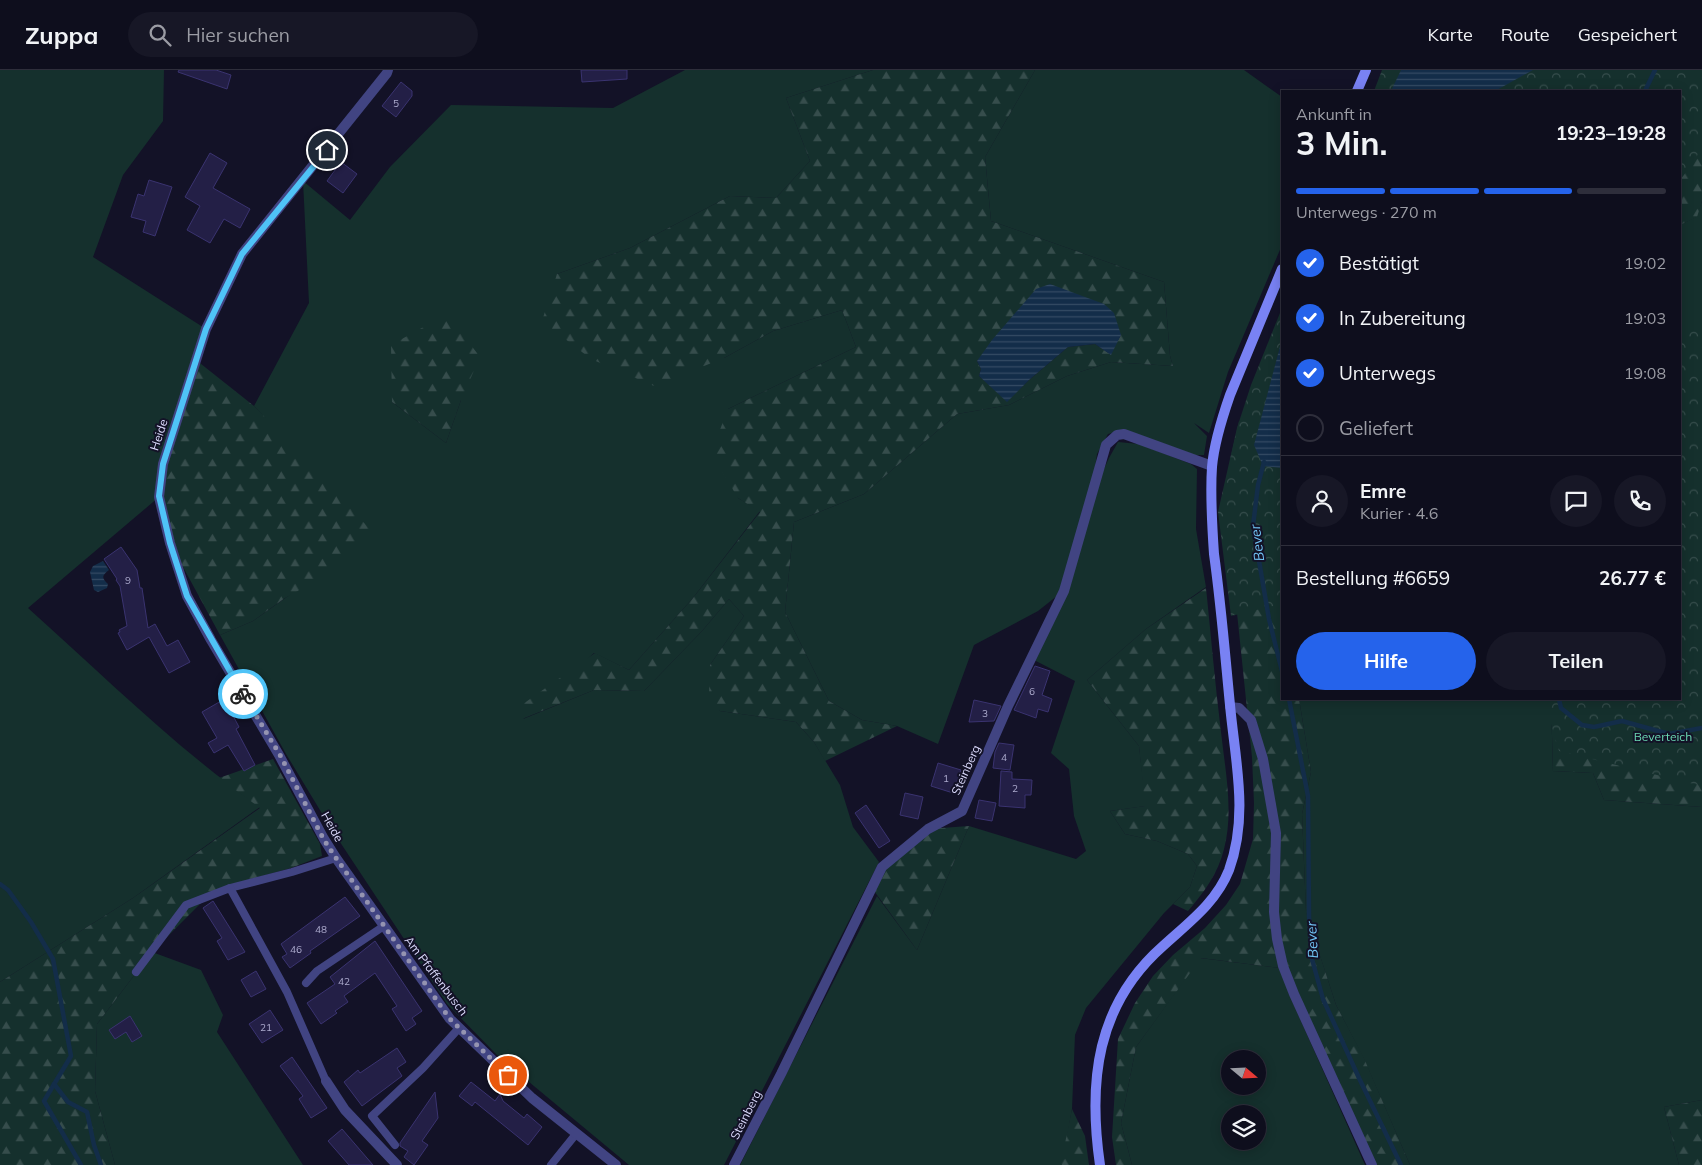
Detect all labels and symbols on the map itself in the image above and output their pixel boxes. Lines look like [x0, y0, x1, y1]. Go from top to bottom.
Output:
house number: 5 [393, 97, 399, 110]
pin [306, 129, 348, 171]
street label: Heide [146, 417, 171, 453]
water label: Bever [1246, 523, 1268, 562]
house number: 9 [125, 574, 131, 587]
courier [218, 669, 268, 719]
house number: 6 [1029, 685, 1035, 698]
house number: 3 [982, 707, 988, 720]
park label: Beverteich [1634, 729, 1692, 744]
street label: Steinberg [948, 742, 983, 797]
house number: 4 [1001, 751, 1007, 764]
house number: 1 [943, 772, 949, 785]
house number: 2 [1012, 782, 1018, 795]
street label: Heide [318, 809, 347, 845]
water label: Bever [1302, 920, 1322, 959]
house number: 48 [315, 923, 327, 936]
street label: Am Pfaffenbusch [402, 933, 471, 1018]
house number: 46 [290, 943, 302, 956]
house number: 42 [338, 975, 350, 988]
house number: 21 [260, 1021, 272, 1034]
north arrow [1221, 1050, 1266, 1095]
pin [487, 1054, 529, 1096]
street label: Steinberg [727, 1088, 764, 1142]

